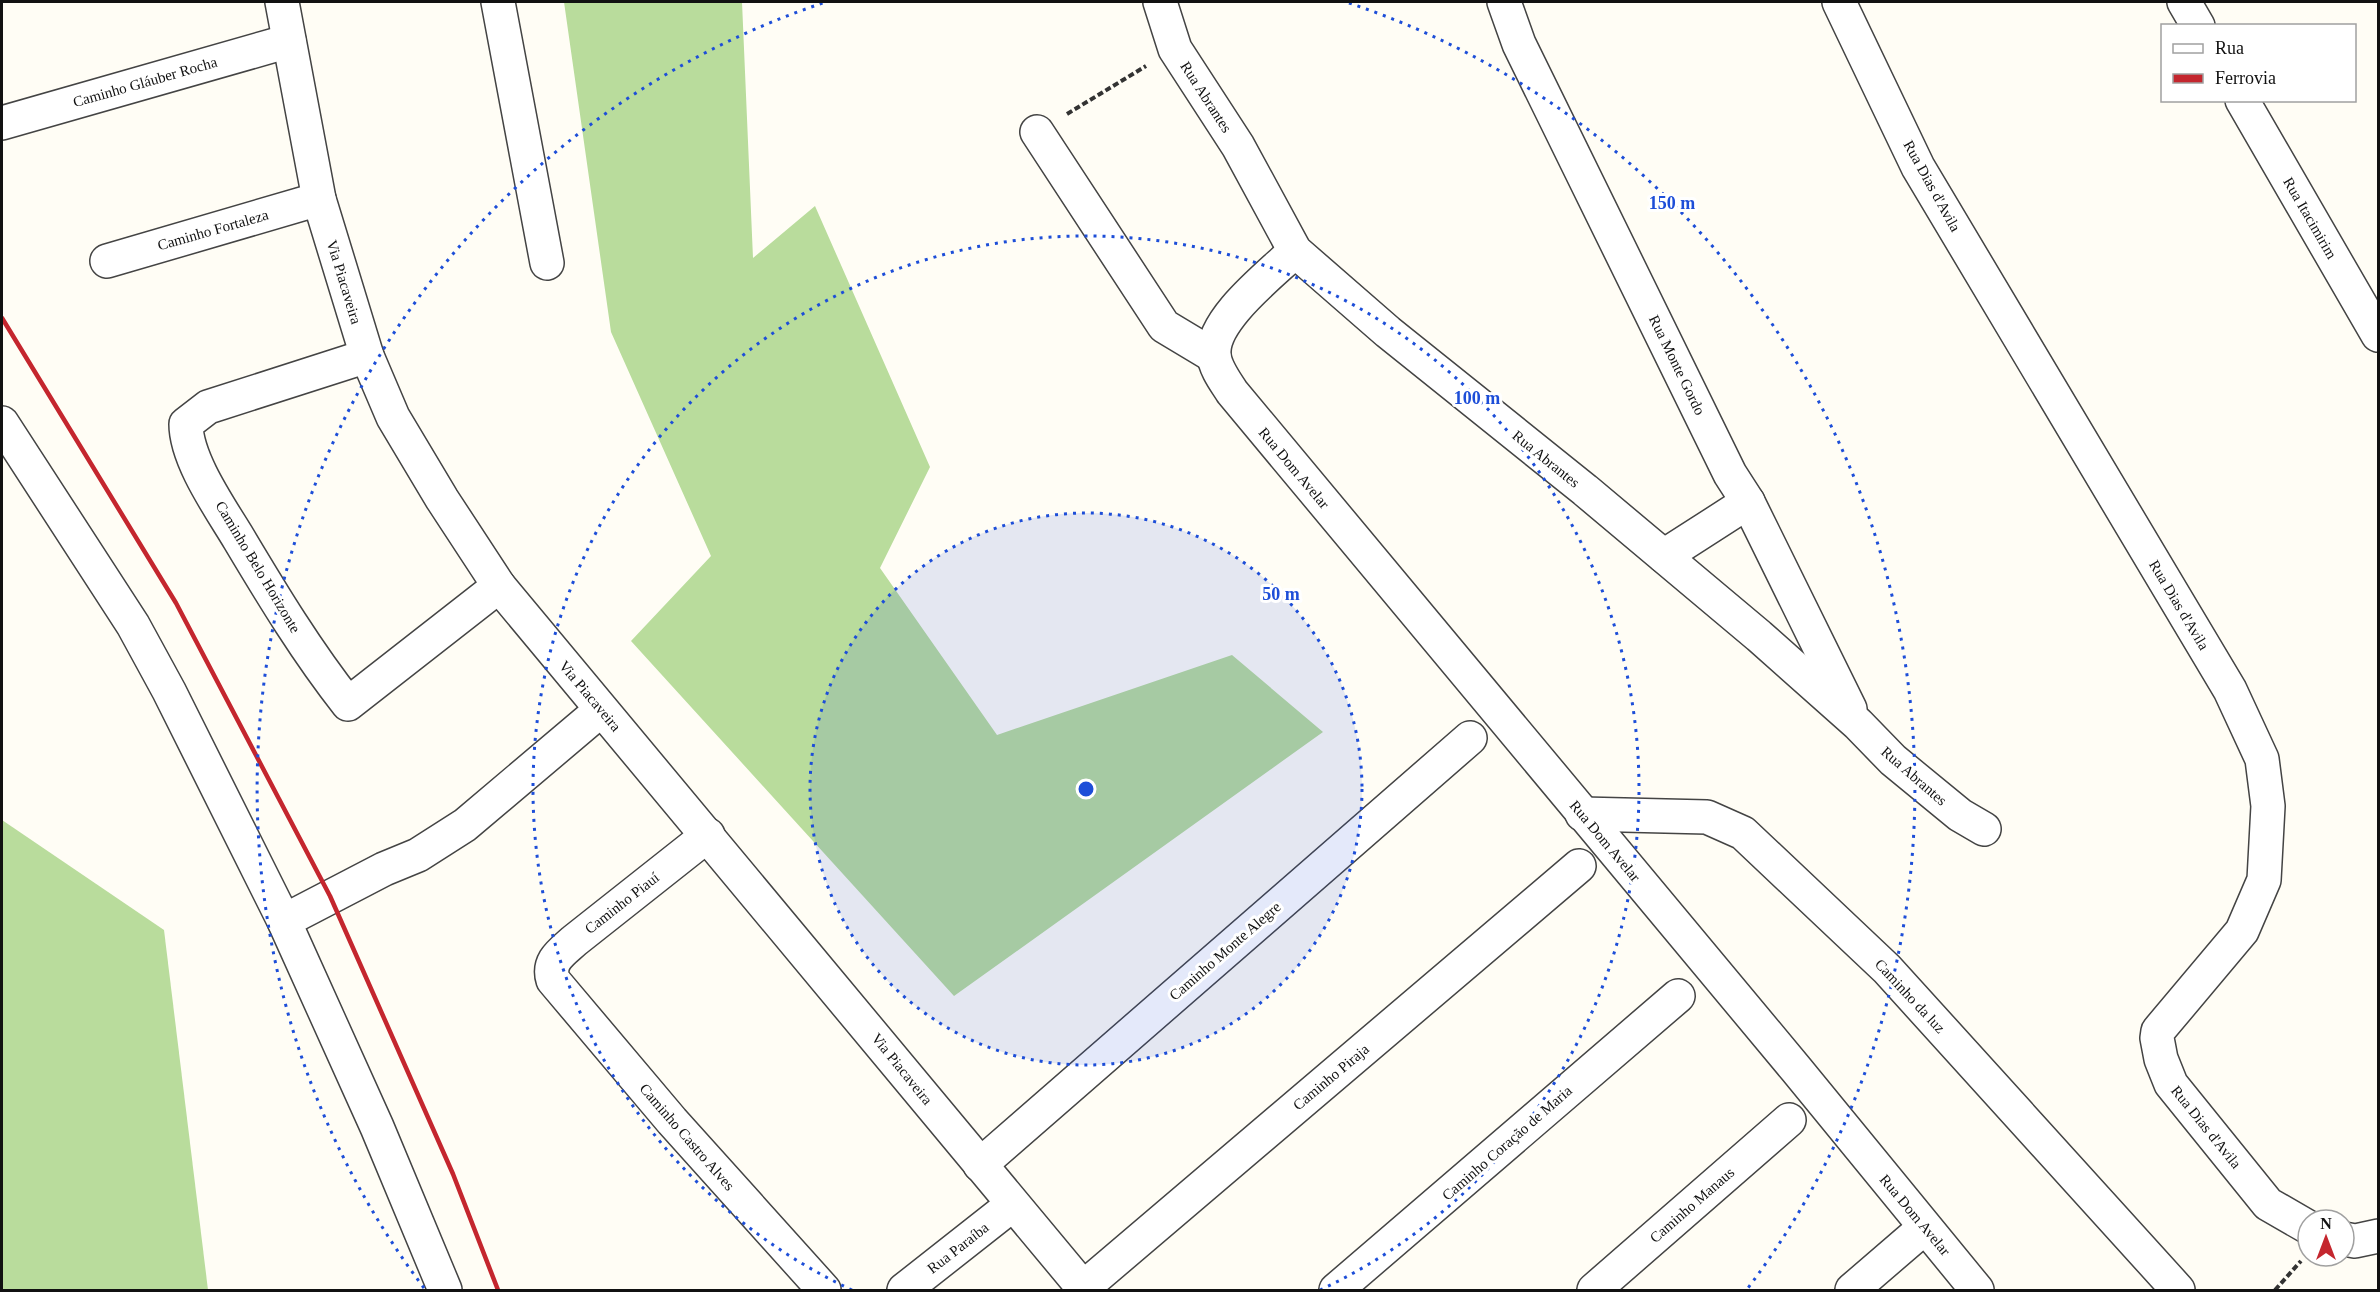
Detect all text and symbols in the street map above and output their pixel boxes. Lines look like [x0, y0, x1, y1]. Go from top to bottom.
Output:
legend [2161, 24, 2356, 102]
text: Rua [2215, 38, 2244, 58]
street label: Caminho Gláuber Rocha [71, 54, 219, 110]
street label: Rua Abrantes [1177, 59, 1235, 136]
text: Ferrovia [2215, 68, 2276, 88]
street label: Rua Dias d'Avila [1900, 138, 1964, 235]
street label: Rua Itacimirim [2280, 174, 2340, 262]
text: 150 m [1649, 193, 1695, 213]
street label: Caminho Fortaleza [156, 206, 271, 253]
street label: Via Piacaveira [324, 238, 364, 326]
street label: Rua Monte Gordo [1646, 312, 1708, 418]
text: 100 m [1454, 388, 1500, 408]
street label: Rua Dom Avelar [1256, 424, 1332, 512]
street label: Rua Abrantes [1509, 427, 1583, 491]
street label: Caminho Belo Horizonte [212, 498, 304, 636]
street label: Rua Dias d'Avila [2146, 557, 2212, 653]
text: 50 m [1262, 584, 1300, 604]
street label: Via Piacaveira [556, 658, 624, 735]
street label: Rua Abrantes [1878, 743, 1950, 809]
centre of rings [1076, 779, 1096, 799]
street label: Rua Dom Avelar [1567, 797, 1643, 885]
street label: Caminho Piauí [582, 869, 662, 937]
street label: Caminho Monte Alegre [1166, 898, 1284, 1004]
street label: Caminho da luz [1872, 956, 1948, 1036]
street label: Via Piacaveira [868, 1030, 936, 1108]
street label: Caminho Piraja [1290, 1041, 1372, 1113]
street label: Caminho Castro Alves [636, 1080, 738, 1194]
street label: Caminho Coração de Maria [1439, 1082, 1575, 1204]
street label: Rua Dias d'Avila [2168, 1082, 2244, 1172]
street label: Caminho Manaus [1647, 1164, 1737, 1246]
street label: Rua Dom Avelar [1877, 1171, 1953, 1259]
north arrow [2296, 1208, 2356, 1268]
text: N [2320, 1215, 2332, 1232]
street label: Rua Paraíba [924, 1219, 992, 1277]

